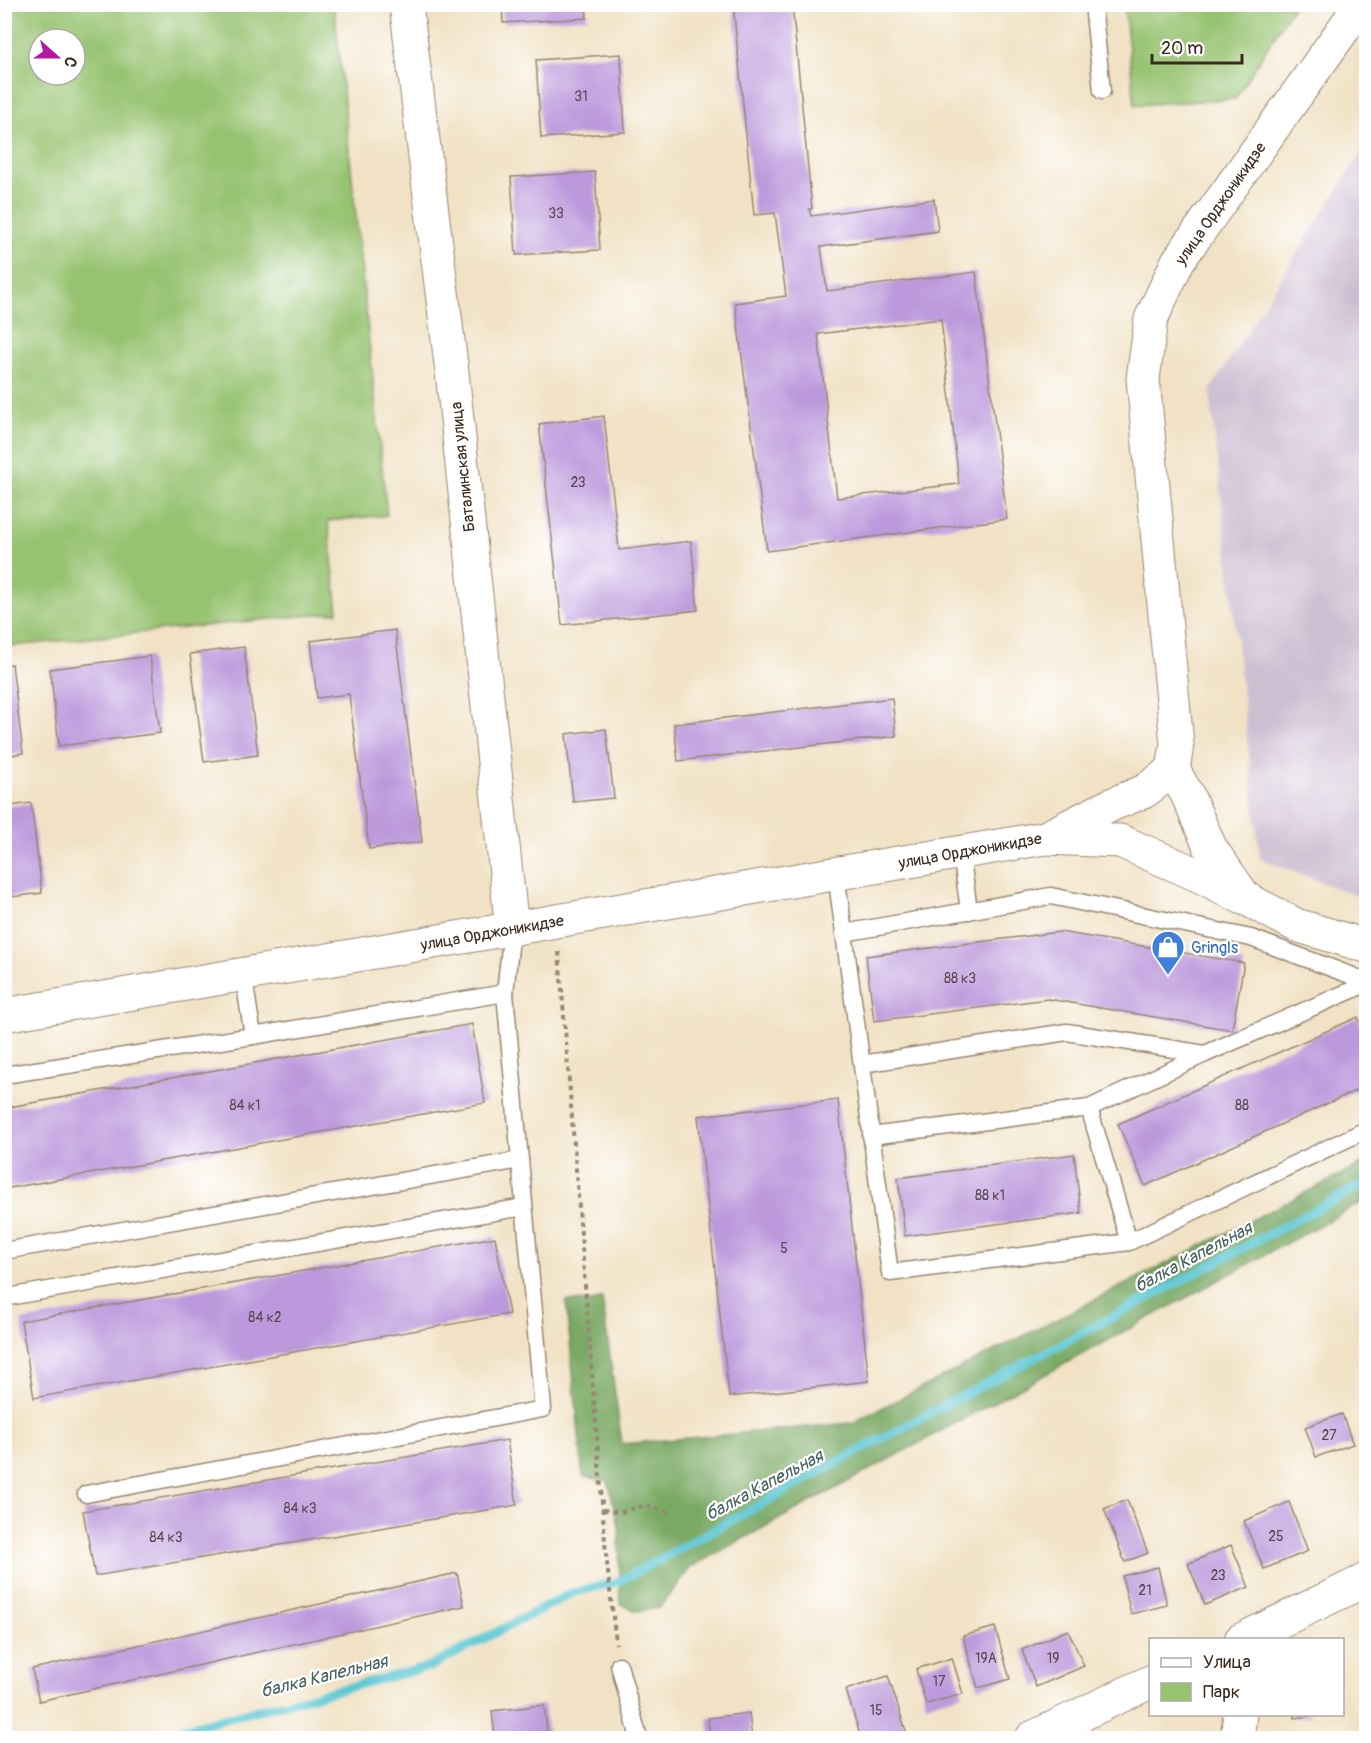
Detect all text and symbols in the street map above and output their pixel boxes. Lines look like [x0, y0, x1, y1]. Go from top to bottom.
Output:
north arrow [27, 27, 87, 87]
scale bar [1152, 27, 1242, 65]
text: 20 m [1161, 37, 1203, 60]
text: С [59, 54, 81, 70]
house number: 31 [574, 88, 588, 105]
street label: улица Орджоникидзе [1170, 138, 1271, 270]
house number: 33 [548, 205, 564, 222]
street label: Баталинская улица [446, 401, 480, 533]
house number: 23 [570, 474, 586, 491]
street label: улица Орджоникидзе [896, 829, 1043, 874]
street label: улица Орджоникидзе [418, 911, 565, 956]
shop icon: Gringls [1150, 929, 1186, 976]
place label: Gringls [1191, 938, 1238, 958]
house number: 88 к3 [944, 970, 976, 987]
house number: 84 к1 [230, 1097, 260, 1114]
house number: 88 [1235, 1097, 1249, 1114]
house number: 88 к1 [975, 1187, 1005, 1204]
water label: балка Капельная [1130, 1216, 1257, 1298]
house number: 5 [780, 1240, 788, 1257]
house number: 84 к2 [248, 1309, 282, 1326]
house number: 27 [1321, 1427, 1337, 1444]
water label: балка Капельная [701, 1444, 828, 1526]
house number: 84 к3 [283, 1500, 317, 1517]
house number: 25 [1268, 1528, 1284, 1545]
house number: 84 к3 [149, 1529, 183, 1546]
house number: 23 [1210, 1567, 1226, 1584]
house number: 21 [1138, 1582, 1152, 1599]
legend [1149, 1638, 1344, 1716]
water label: балка Капельная [258, 1649, 391, 1703]
house number: 19А [975, 1650, 997, 1667]
house number: 19 [1047, 1650, 1059, 1667]
text: Улица [1203, 1651, 1251, 1674]
house number: 17 [933, 1673, 946, 1690]
text: Парк [1203, 1681, 1240, 1704]
house number: 15 [869, 1702, 883, 1719]

